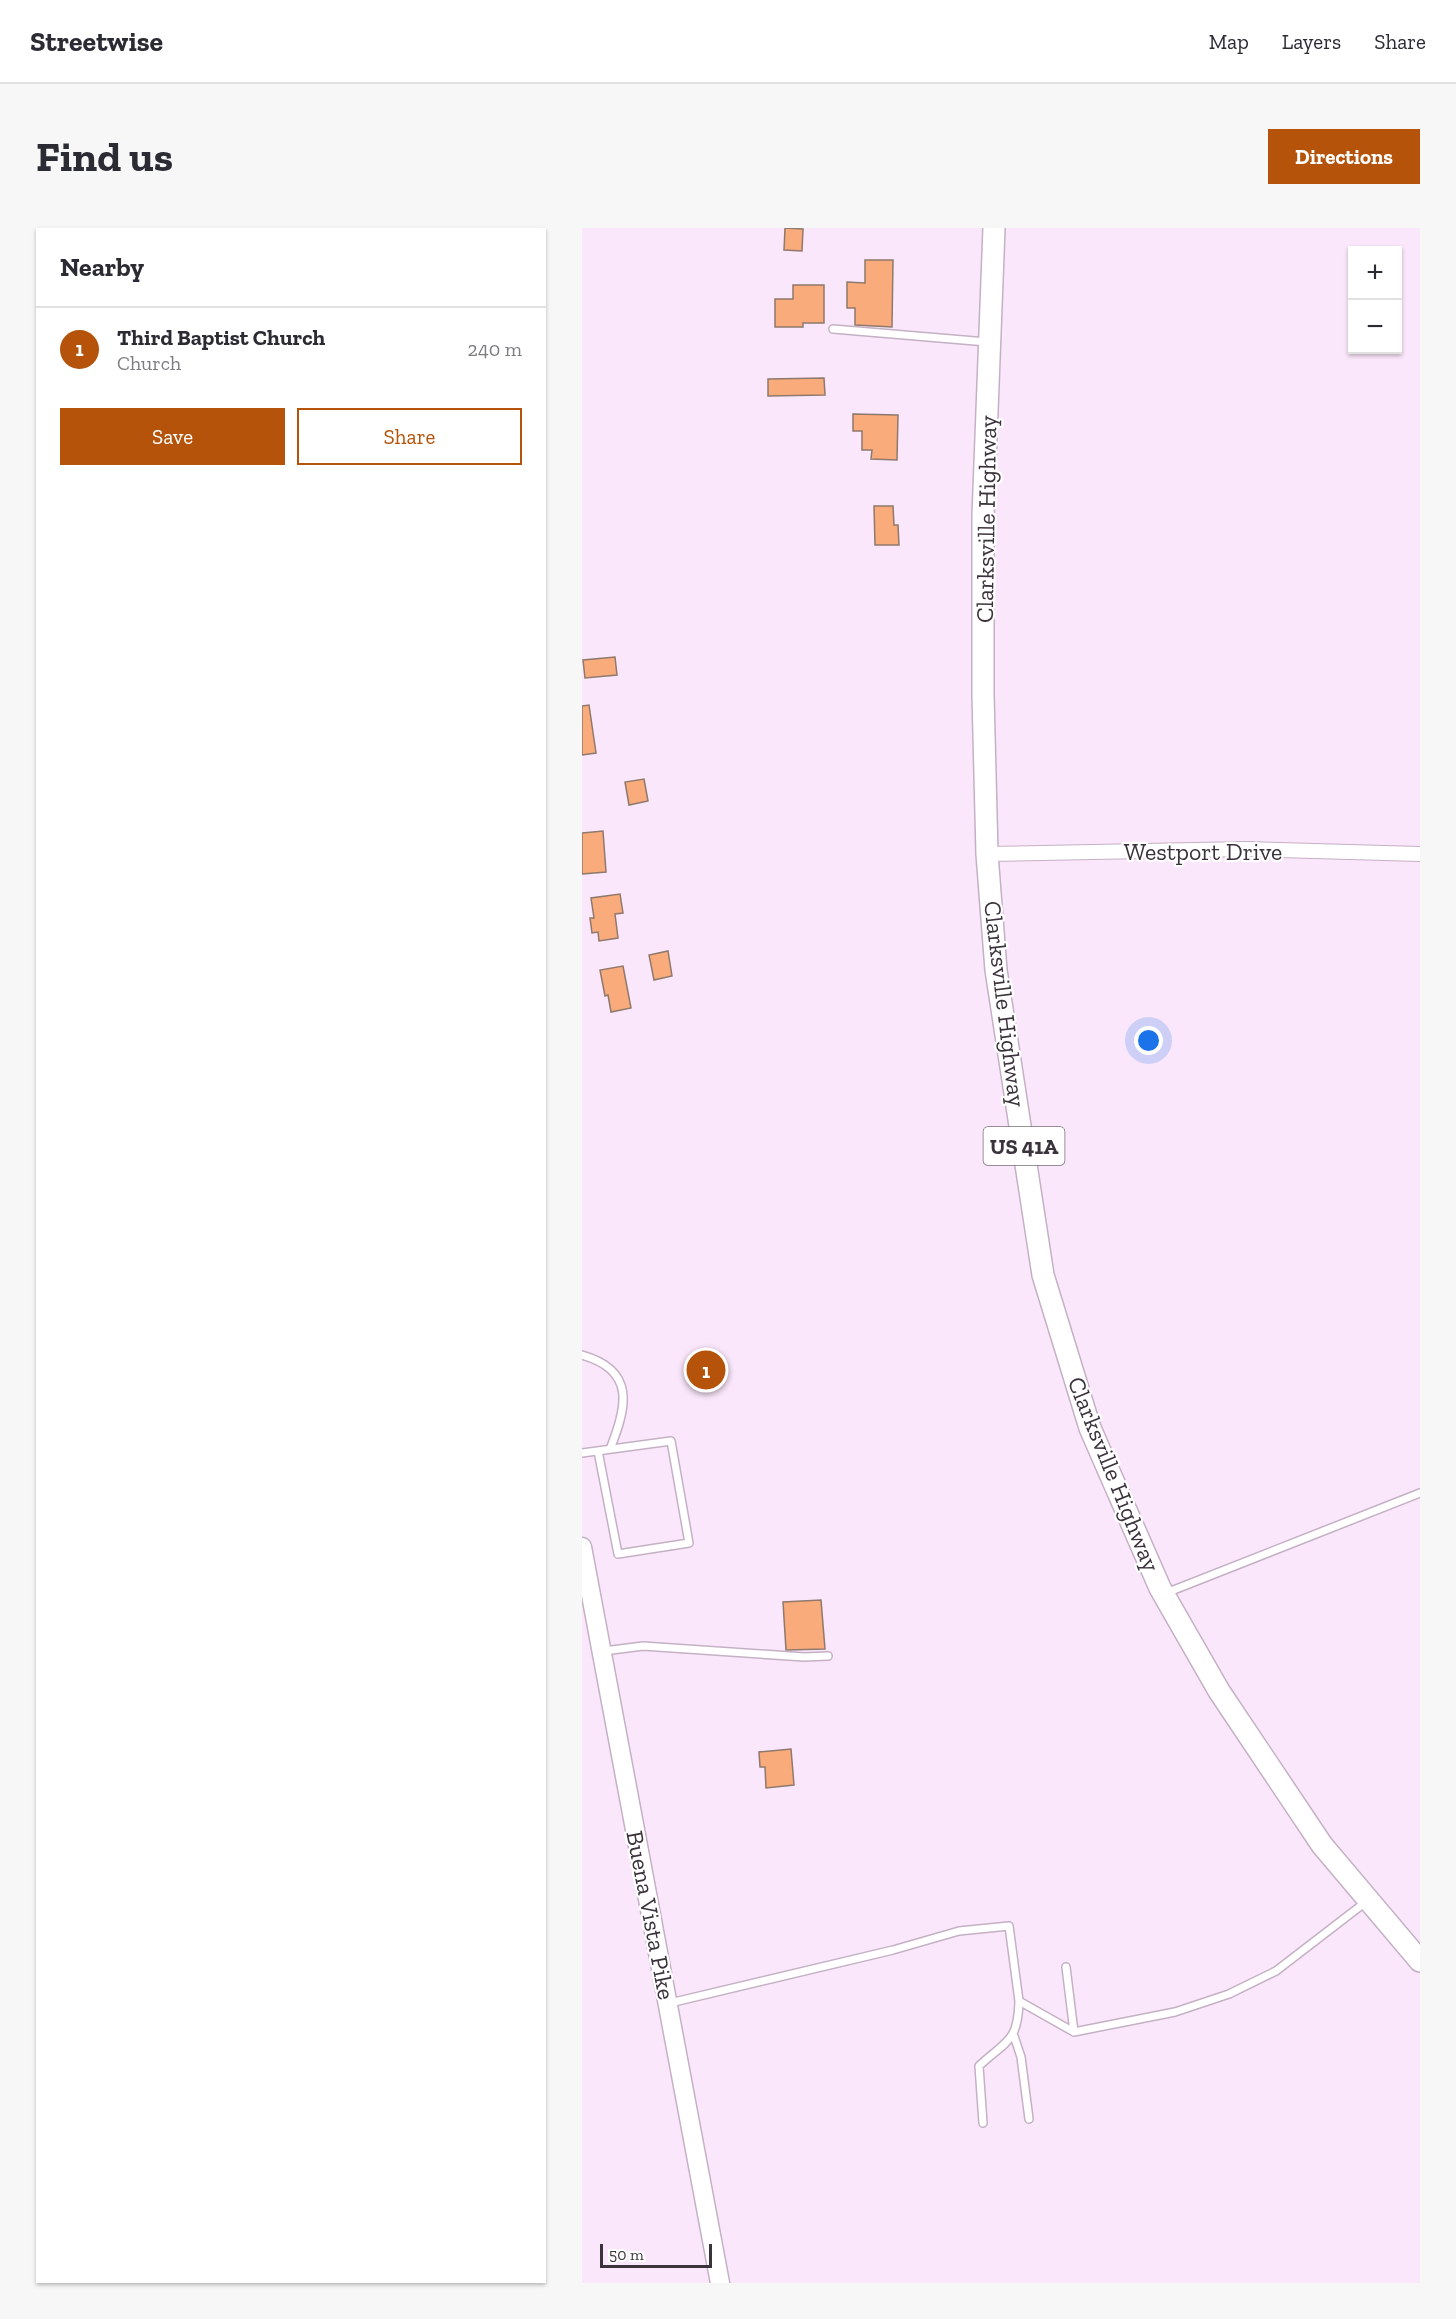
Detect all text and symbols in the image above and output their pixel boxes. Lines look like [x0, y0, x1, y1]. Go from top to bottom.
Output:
text: Streetwise [30, 25, 163, 58]
text: Map [1209, 29, 1249, 54]
text: Layers [1282, 29, 1341, 54]
text: Share [1374, 29, 1426, 54]
button: Directions [1268, 129, 1420, 184]
text: Find us [36, 131, 173, 182]
map controls [1348, 246, 1402, 354]
button: + [1348, 246, 1402, 300]
text: Nearby [60, 251, 144, 283]
button: − [1348, 300, 1402, 354]
text: Third Baptist Church [117, 324, 325, 351]
text: 1 [75, 337, 84, 361]
text: 240 m [468, 337, 522, 361]
text: Church [117, 351, 181, 375]
button: Save [60, 408, 285, 465]
button: Share [297, 408, 522, 465]
street label: Clarksville Highway [970, 414, 1002, 623]
street label: Westport Drive [1124, 837, 1282, 866]
street label: Clarksville Highway [978, 899, 1032, 1109]
your location [1134, 1026, 1163, 1055]
road number: US 41A [984, 1127, 1064, 1165]
pin: 1 [686, 1348, 726, 1392]
street label: Clarksville Highway [1062, 1372, 1167, 1576]
street label: Buena Vista Pike [620, 1828, 682, 2002]
scale bar [600, 2241, 712, 2268]
text: 50 m [609, 2245, 644, 2264]

